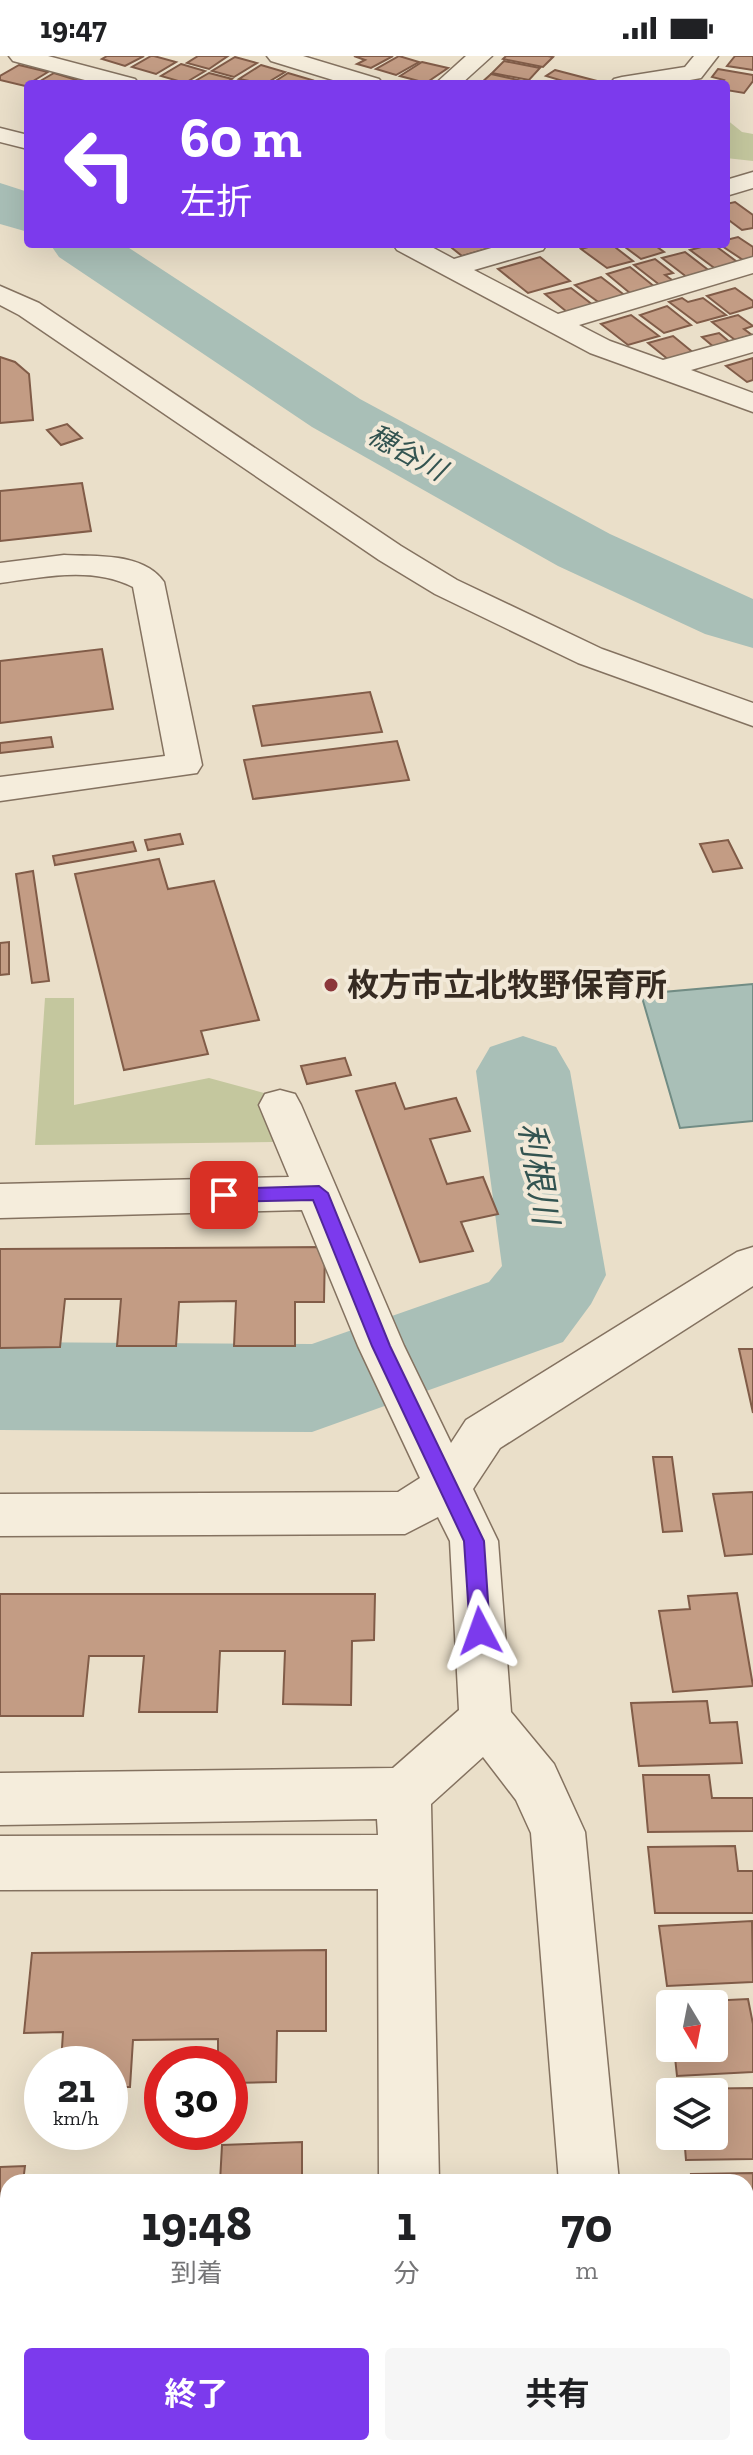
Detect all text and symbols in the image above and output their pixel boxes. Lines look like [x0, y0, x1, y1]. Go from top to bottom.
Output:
text: 19:47 [40, 10, 107, 46]
text: 60 m [180, 104, 302, 171]
icon: left [48, 112, 152, 216]
text: 左折 [180, 180, 252, 223]
water label: 穂谷川 [362, 418, 454, 489]
place label: 枚方市立北牧野保育所 [347, 966, 667, 1004]
marker: 枚方市立北牧野保育所 [322, 976, 340, 994]
water label: 利根川 [510, 1119, 567, 1230]
pin [190, 1161, 258, 1229]
icon: arrive [202, 1173, 246, 1217]
position arrow [438, 1589, 522, 1673]
north arrow [656, 1990, 728, 2062]
map controls [656, 1990, 728, 2150]
speed limit sign: 30 [144, 2046, 248, 2150]
text: 21 [57, 2064, 95, 2112]
button: layers [656, 2078, 728, 2150]
text: km/h [53, 2106, 99, 2130]
text: 19:48 [142, 2195, 252, 2252]
text: 1 [397, 2195, 416, 2252]
text: 70 [561, 2197, 612, 2254]
text: m [575, 2254, 598, 2286]
text: 到着 [171, 2257, 223, 2289]
text: 分 [393, 2257, 419, 2289]
button: 終了 [24, 2348, 369, 2440]
button: 共有 [385, 2348, 730, 2440]

